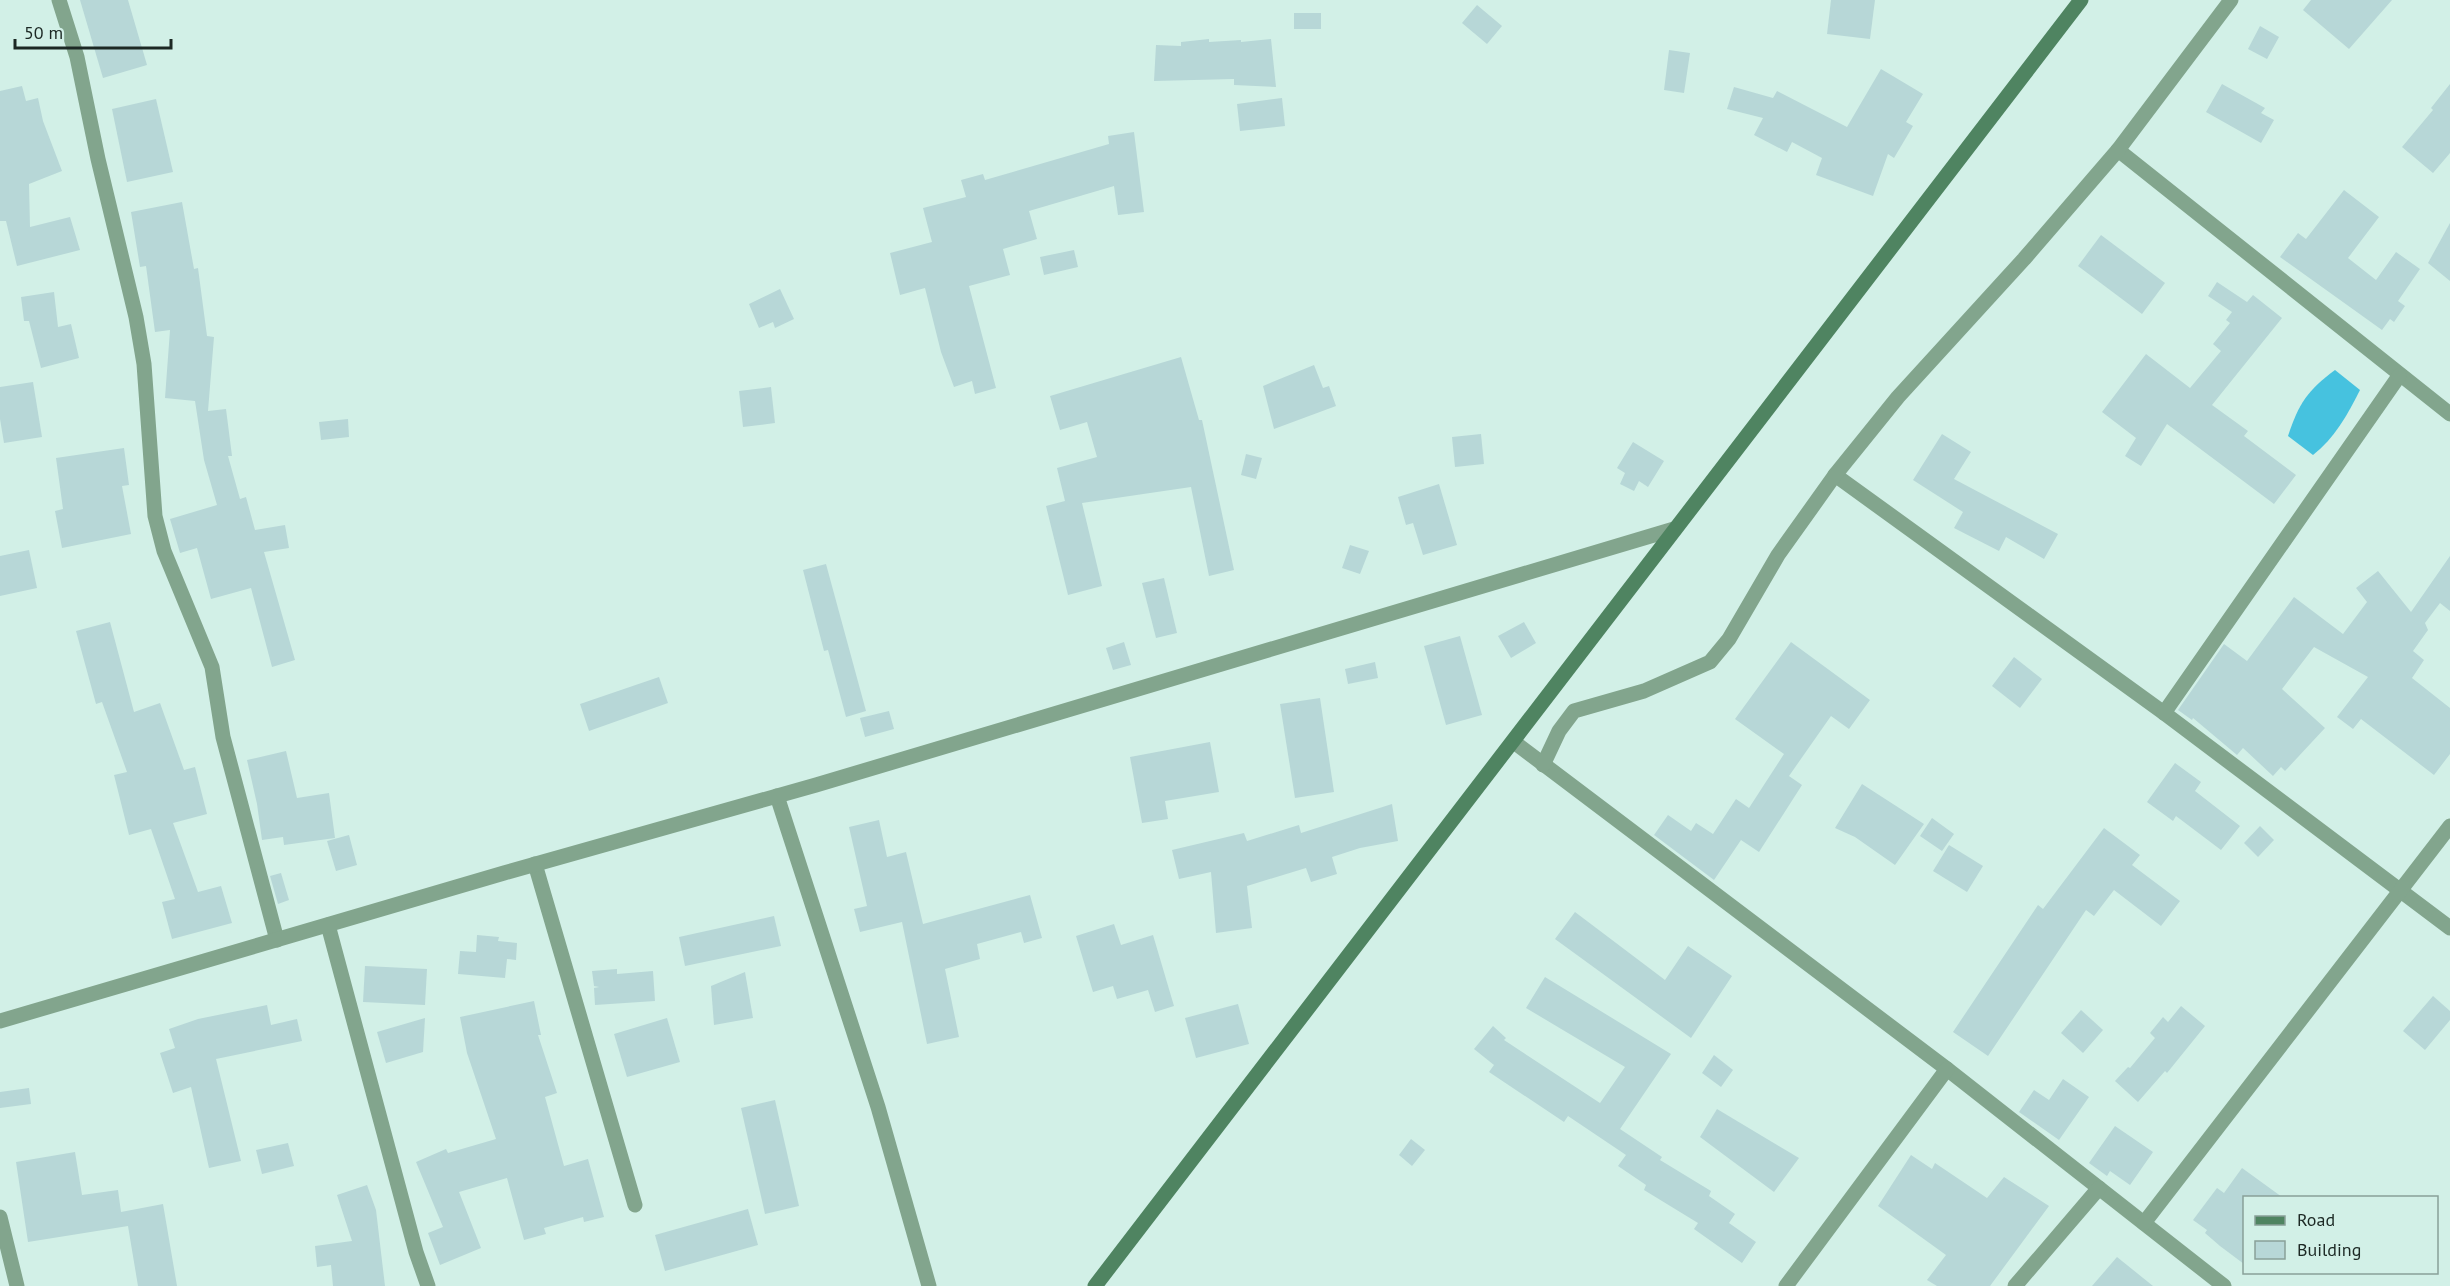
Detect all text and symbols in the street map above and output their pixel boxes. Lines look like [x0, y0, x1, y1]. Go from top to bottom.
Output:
scale bar [15, 12, 171, 50]
text: 50 m [24, 21, 63, 44]
legend [2243, 1196, 2438, 1274]
text: Road [2297, 1208, 2335, 1231]
text: Building [2297, 1238, 2361, 1261]

